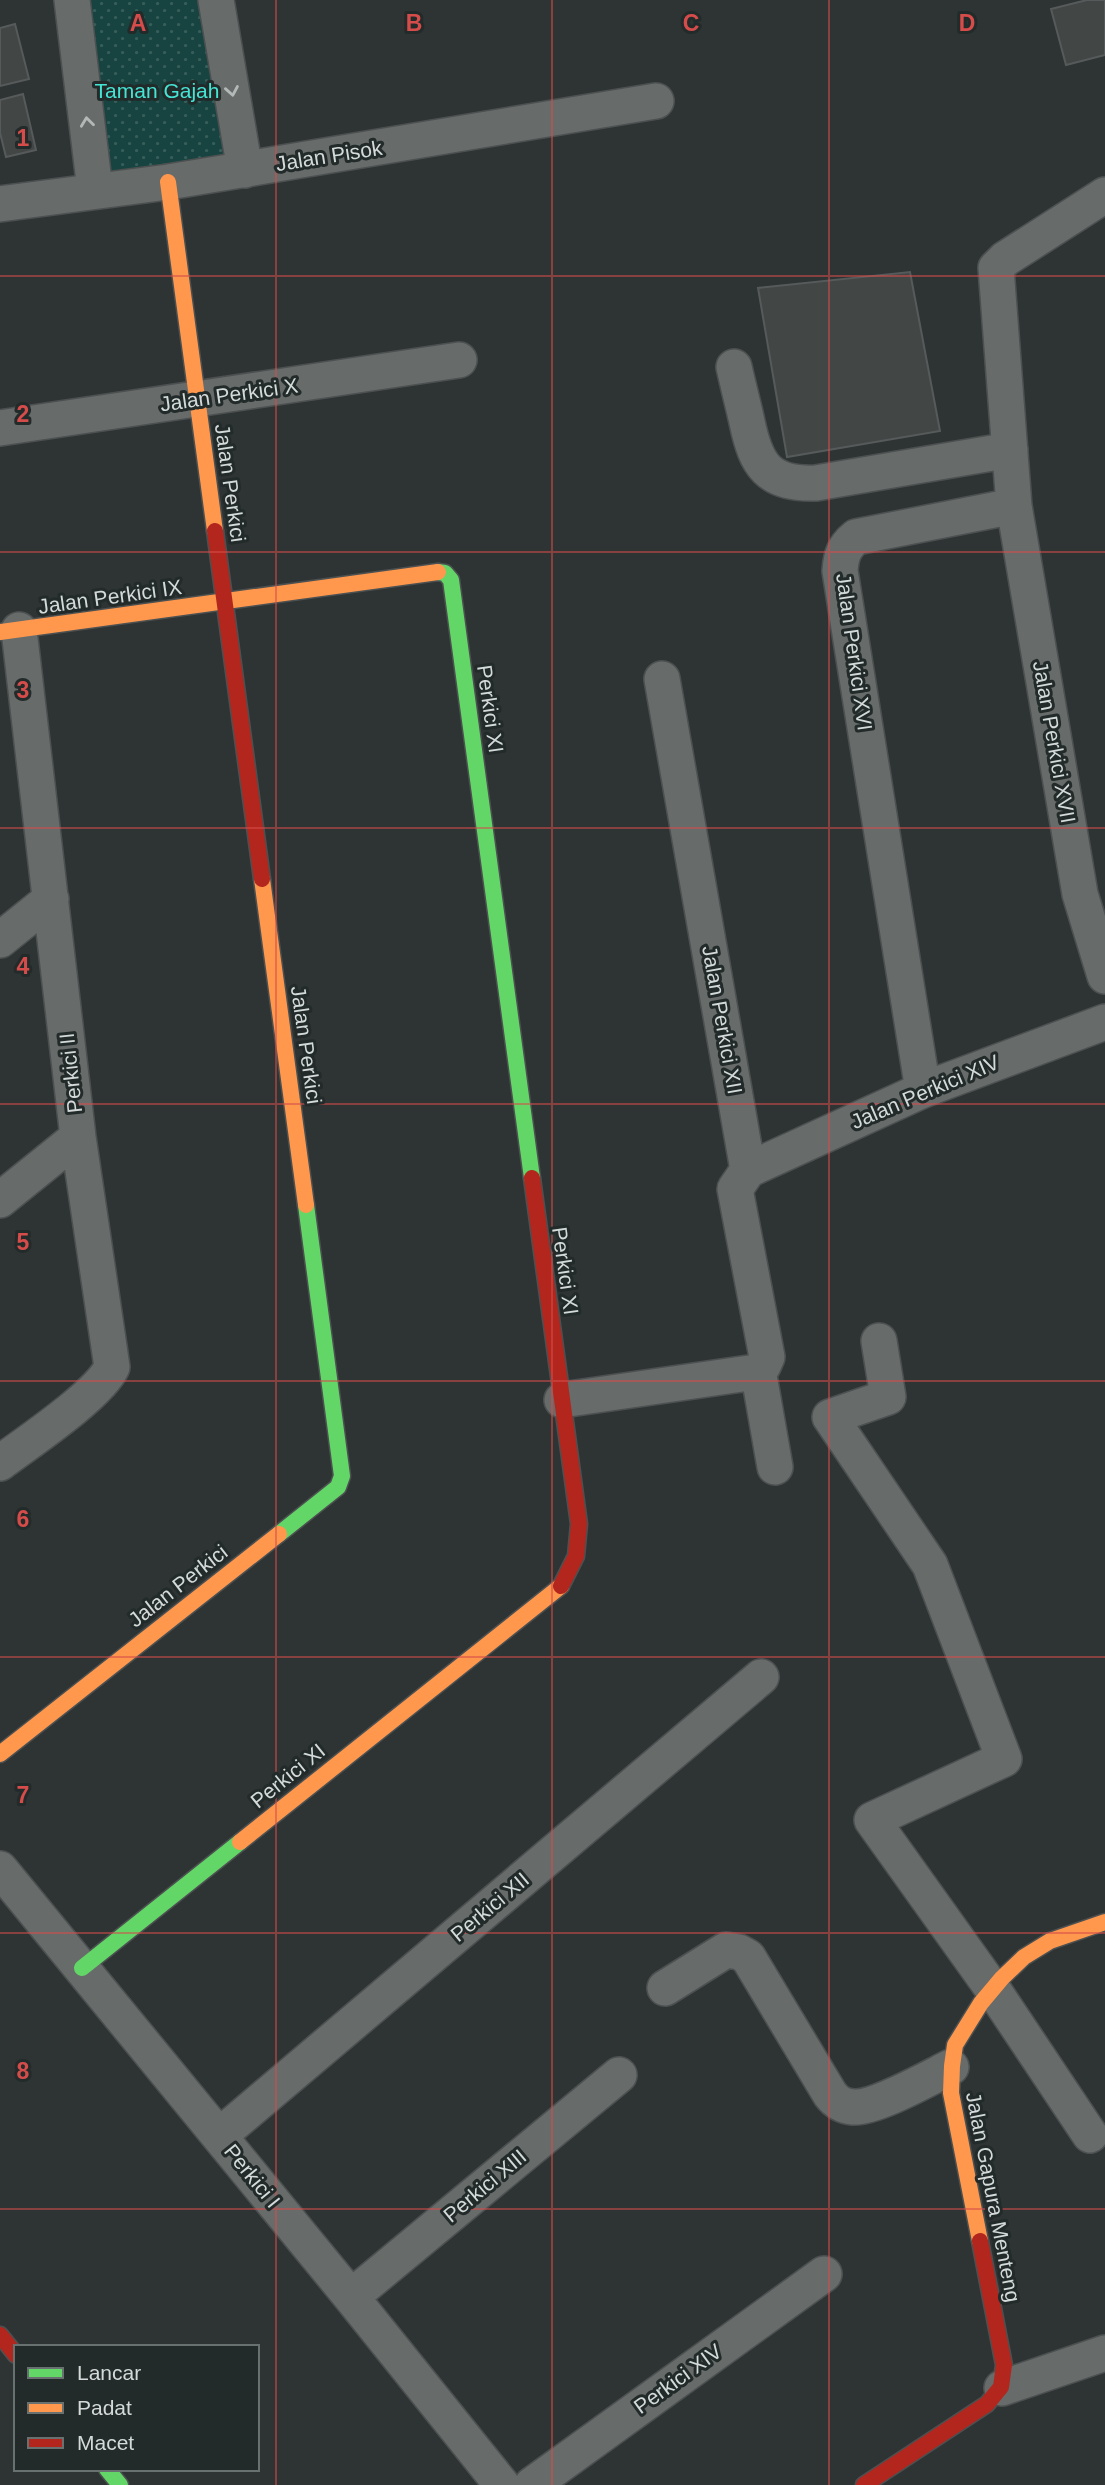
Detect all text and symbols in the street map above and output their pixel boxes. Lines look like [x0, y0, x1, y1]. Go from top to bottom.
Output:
text: A [130, 10, 146, 36]
text: B [406, 10, 422, 36]
text: C [683, 10, 699, 36]
text: D [959, 10, 975, 36]
park label: Taman Gajah [95, 79, 219, 102]
one-way arrow [224, 86, 239, 97]
one-way arrow [79, 117, 94, 128]
text: 1 [17, 125, 30, 151]
street label: Jalan Pisok [274, 136, 384, 175]
street label: Jalan Perkici X [159, 373, 299, 416]
text: 2 [17, 401, 29, 427]
street label: Jalan Perkici [211, 422, 250, 543]
street label: Jalan Perkici XVI [832, 572, 877, 732]
street label: Jalan Perkici IX [37, 575, 183, 618]
street label: Jalan Perkici XVII [1029, 659, 1080, 825]
street label: Perkici XI [473, 663, 508, 754]
text: 3 [17, 677, 29, 703]
street label: Jalan Perkici XII [698, 944, 747, 1096]
text: 4 [17, 953, 30, 979]
street label: Jalan Perkici [287, 984, 326, 1105]
street label: Perkici II [55, 1032, 86, 1114]
street label: Jalan Perkici XIV [847, 1050, 1002, 1133]
street label: Perkici XI [548, 1225, 583, 1316]
text: 5 [17, 1229, 30, 1255]
text: 6 [17, 1506, 29, 1532]
street label: Jalan Perkici [124, 1540, 232, 1631]
street label: Perkici XI [246, 1739, 329, 1812]
text: 7 [17, 1782, 29, 1808]
street label: Perkici XII [446, 1867, 533, 1946]
text: 8 [17, 2058, 30, 2084]
street label: Jalan Gapura Menteng [962, 2090, 1025, 2304]
street label: Perkici I [220, 2139, 285, 2212]
street label: Perkici XIII [439, 2145, 531, 2227]
street label: Perkici XIV [629, 2339, 726, 2418]
legend [14, 2345, 259, 2471]
text: Lancar [77, 2361, 141, 2384]
text: Padat [77, 2396, 132, 2419]
text: Macet [77, 2431, 134, 2454]

